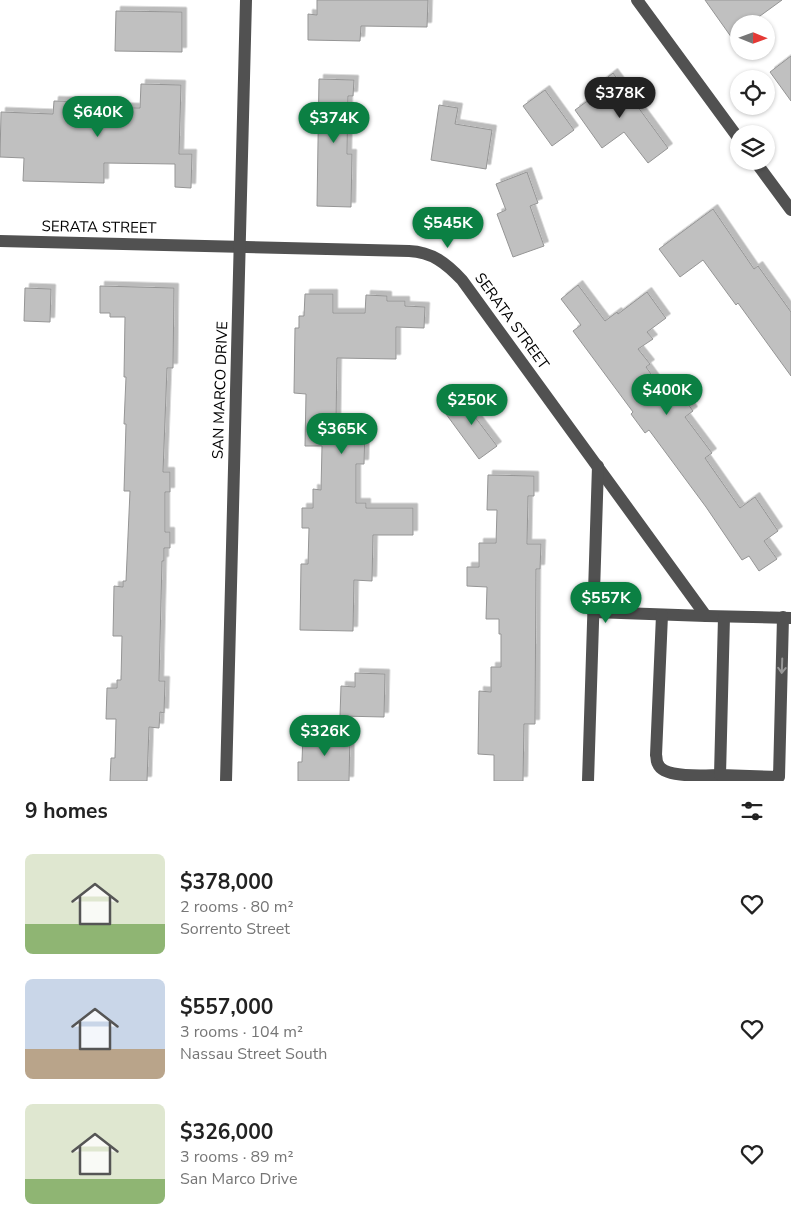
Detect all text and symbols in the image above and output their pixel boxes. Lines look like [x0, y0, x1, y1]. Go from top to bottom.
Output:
north arrow [730, 15, 775, 60]
map controls [730, 15, 775, 170]
button: locate [730, 70, 775, 115]
pin: $378K [585, 76, 655, 119]
text: $378K [595, 82, 645, 104]
pin: $640K [63, 96, 133, 138]
text: $640K [73, 101, 123, 123]
pin: $374K [299, 102, 369, 144]
text: $374K [309, 107, 359, 129]
button: layers [730, 125, 775, 170]
pin: $545K [413, 206, 483, 249]
text: $545K [423, 212, 473, 234]
street label: SERATA STREET [41, 216, 157, 238]
street label: SERATA STREET [470, 269, 554, 373]
street label: SAN MARCO DRIVE [208, 321, 232, 459]
pin: $400K [632, 374, 702, 416]
text: $400K [642, 379, 692, 401]
pin: $250K [437, 384, 507, 426]
text: $250K [447, 389, 497, 411]
pin: $365K [307, 412, 377, 455]
text: $365K [317, 418, 367, 440]
pin: $557K [571, 582, 641, 624]
text: $557K [581, 587, 631, 609]
one-way arrow [777, 658, 787, 674]
pin: $326K [290, 714, 360, 757]
text: $326K [300, 720, 350, 742]
text: 9 homes [25, 797, 108, 825]
icon: filters [738, 797, 766, 825]
text: $378,000 [180, 868, 273, 896]
icon: home [65, 874, 125, 934]
icon: heart [738, 890, 766, 918]
text: 2 rooms · 80 m² [180, 896, 293, 918]
text: Sorrento Street [180, 918, 290, 940]
text: $557,000 [180, 993, 273, 1021]
icon: home [65, 999, 125, 1059]
icon: heart [738, 1015, 766, 1043]
text: 3 rooms · 104 m² [180, 1021, 303, 1043]
text: Nassau Street South [180, 1043, 327, 1065]
text: $326,000 [180, 1118, 273, 1146]
icon: home [65, 1124, 125, 1184]
icon: heart [738, 1140, 766, 1168]
text: 3 rooms · 89 m² [180, 1146, 293, 1168]
text: San Marco Drive [180, 1168, 298, 1190]

